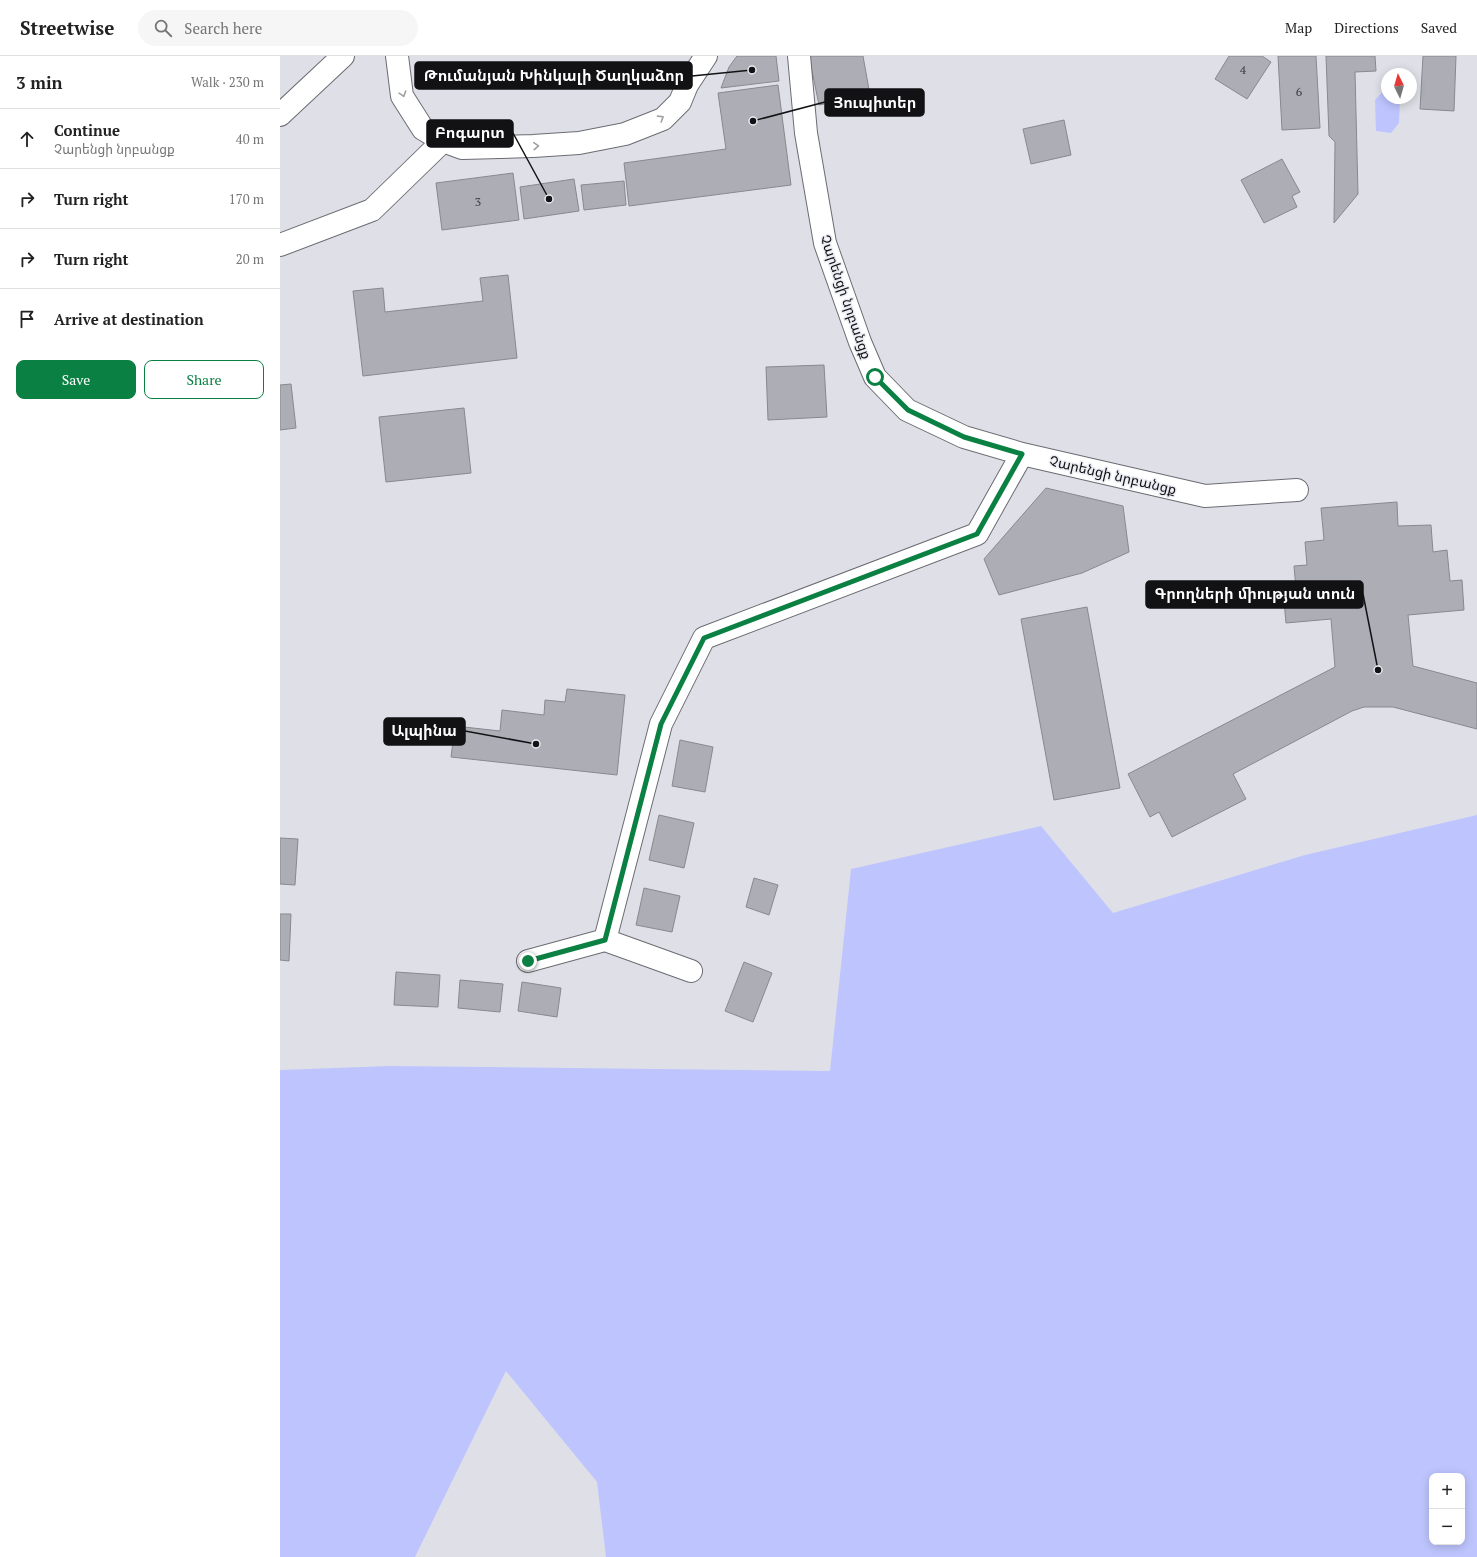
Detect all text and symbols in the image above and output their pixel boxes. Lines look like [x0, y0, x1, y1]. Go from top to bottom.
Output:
search box [138, 10, 418, 46]
text: Streetwise [20, 15, 114, 40]
icon: search [152, 17, 174, 39]
text: Search here [184, 18, 262, 38]
text: Map [1285, 18, 1312, 37]
text: Directions [1334, 18, 1399, 37]
text: Saved [1421, 18, 1457, 37]
callout: Թումանյան Խինկալի Ծաղկաձոր [415, 62, 692, 89]
house number: 4 [1240, 62, 1247, 77]
text: Թումանյան Խինկալի Ծաղկաձոր [424, 65, 684, 85]
north arrow [1381, 68, 1417, 104]
text: 3 min [16, 71, 63, 94]
text: Walk · 230 m [191, 73, 264, 91]
house number: 6 [1296, 84, 1303, 99]
callout: Յուպիտեր [825, 89, 924, 116]
one-way arrow [398, 91, 407, 98]
text: Յուպիտեր [834, 92, 916, 112]
one-way arrow [657, 116, 664, 123]
text: Continue [54, 120, 120, 140]
callout: Բոգարտ [427, 120, 513, 147]
text: Բոգարտ [435, 122, 505, 142]
icon: ahead [16, 128, 38, 150]
text: 40 m [236, 130, 264, 148]
text: Չարենցի նրբանցք [54, 140, 175, 158]
one-way arrow [533, 141, 539, 150]
icon: right [16, 188, 38, 210]
text: Turn right [54, 189, 129, 209]
text: 170 m [229, 190, 264, 208]
house number: 3 [475, 194, 481, 209]
street label: Չարենցի նրբանցք [816, 232, 877, 361]
icon: right [16, 248, 38, 270]
text: Turn right [54, 249, 129, 269]
text: 20 m [236, 250, 264, 268]
icon: arrive [16, 308, 38, 330]
text: Arrive at destination [54, 309, 204, 329]
button: Save [16, 360, 136, 399]
button: Share [144, 360, 264, 399]
route start [866, 368, 884, 386]
street label: Չարենցի նրբանցք [1048, 451, 1179, 498]
callout: Գրողների միության տուն [1146, 581, 1363, 608]
text: Գրողների միության տուն [1155, 583, 1355, 603]
callout: Ալպինա [384, 718, 465, 745]
text: Ալպինա [391, 720, 457, 740]
route end [519, 952, 537, 970]
map controls [1429, 1473, 1465, 1545]
button: + [1429, 1473, 1465, 1509]
button: − [1429, 1509, 1465, 1545]

